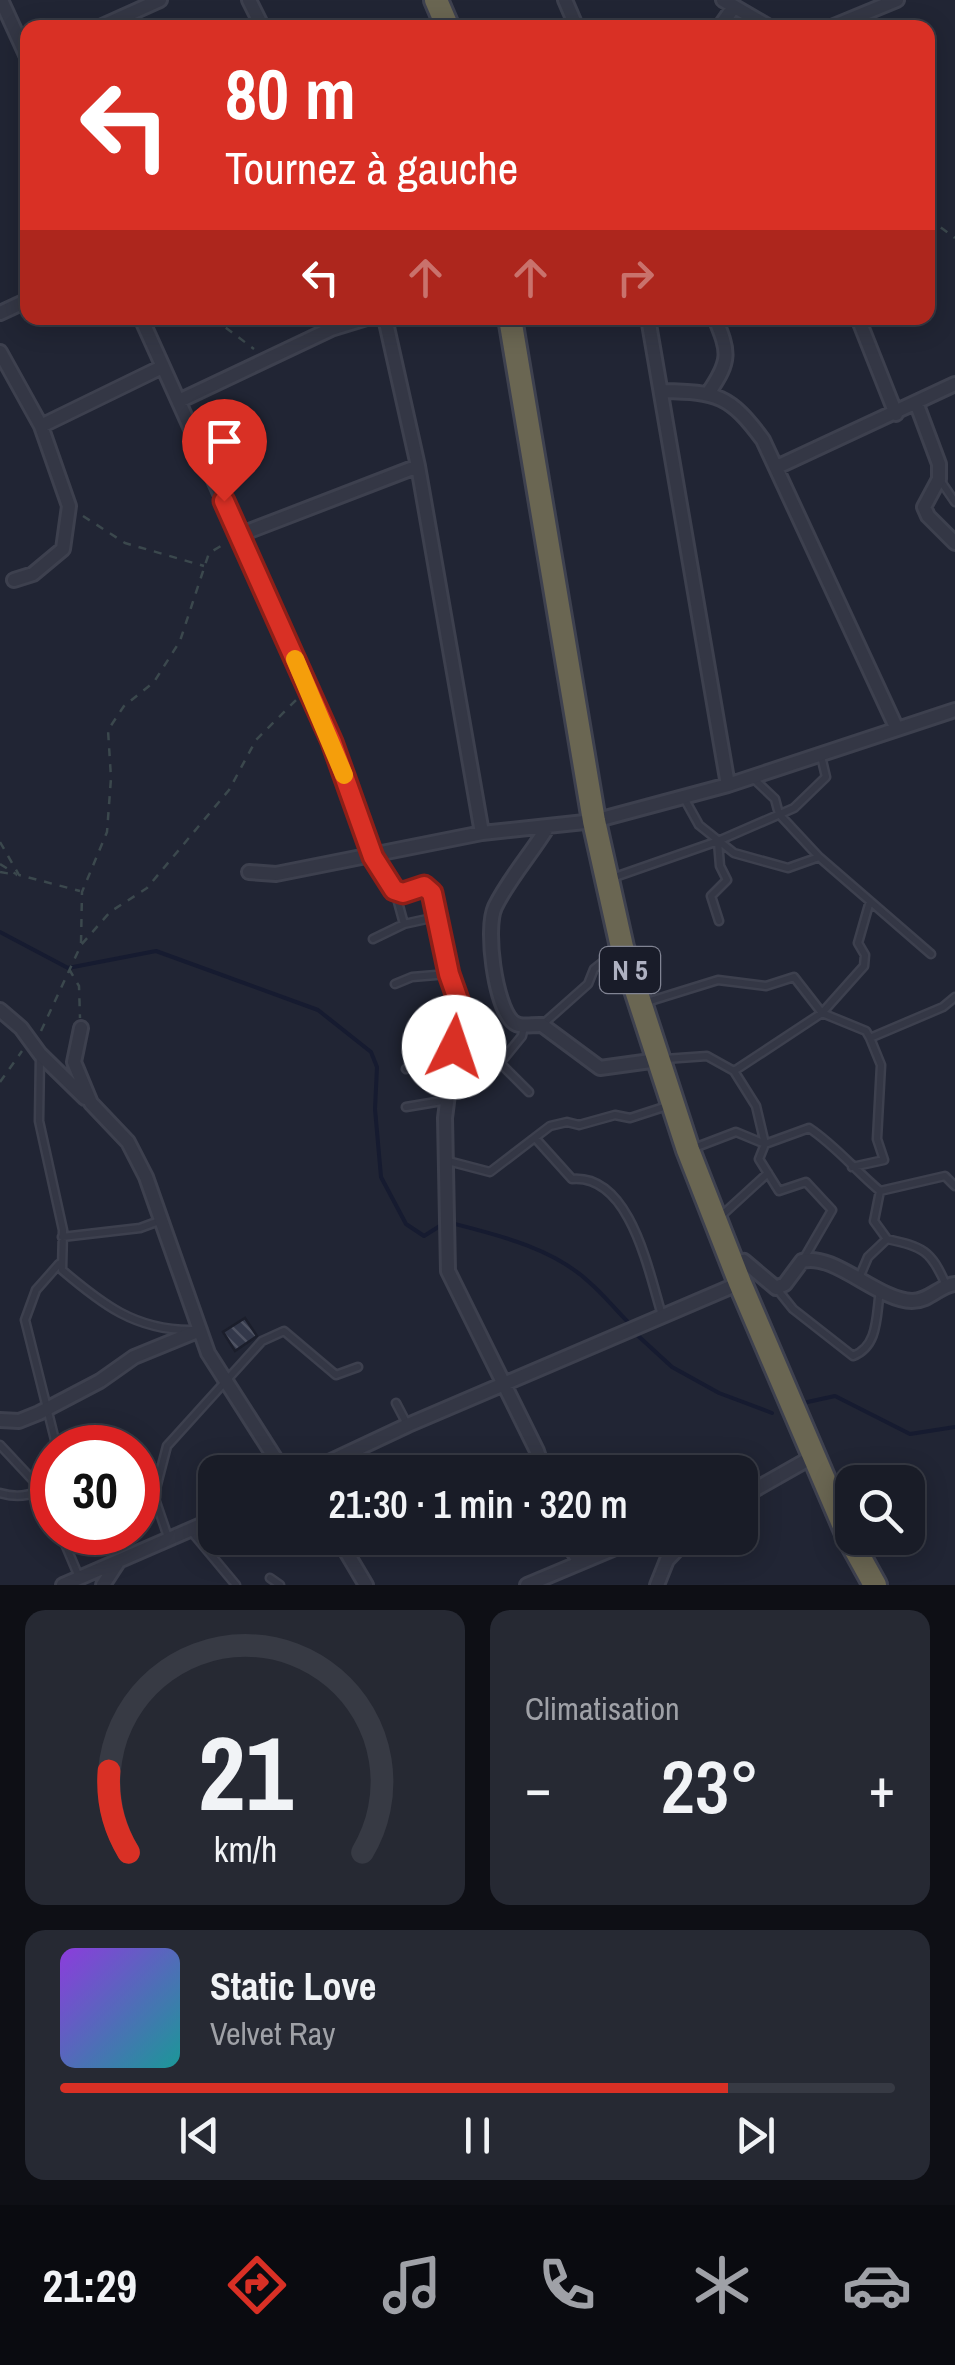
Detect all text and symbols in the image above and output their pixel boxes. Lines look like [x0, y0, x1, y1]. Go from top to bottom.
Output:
text: 80 m [225, 47, 356, 141]
icon: left [60, 60, 190, 190]
text: Tournez à gauche [225, 137, 518, 198]
icon: left [293, 250, 348, 305]
icon: ahead [398, 250, 453, 305]
icon: ahead [503, 250, 558, 305]
icon: right [608, 250, 663, 305]
pin [182, 399, 267, 502]
icon: arrive [197, 414, 252, 469]
road number: N 5 [600, 947, 660, 993]
position arrow [402, 995, 506, 1099]
speed limit sign: 30 [30, 1425, 160, 1555]
map controls [835, 1465, 925, 1555]
button: search [835, 1465, 925, 1555]
text: 21:30 · 1 min · 320 m [328, 1479, 628, 1530]
text: Climatisation [525, 1687, 680, 1730]
text: 21 [198, 1702, 293, 1842]
text: 23° [661, 1735, 759, 1836]
text: − [525, 1750, 551, 1824]
text: + [869, 1750, 895, 1824]
text: km/h [213, 1825, 277, 1873]
text: Static Love [210, 1961, 376, 2012]
text: Velvet Ray [210, 2012, 335, 2055]
icon: previous [172, 2108, 227, 2163]
icon: pause [450, 2108, 505, 2163]
icon: next [728, 2108, 783, 2163]
icon: directions [222, 2250, 292, 2320]
icon: music [377, 2250, 447, 2320]
icon: phone [532, 2250, 602, 2320]
icon: climate [687, 2250, 757, 2320]
icon: car [842, 2250, 912, 2320]
text: 21:29 [43, 2255, 137, 2316]

